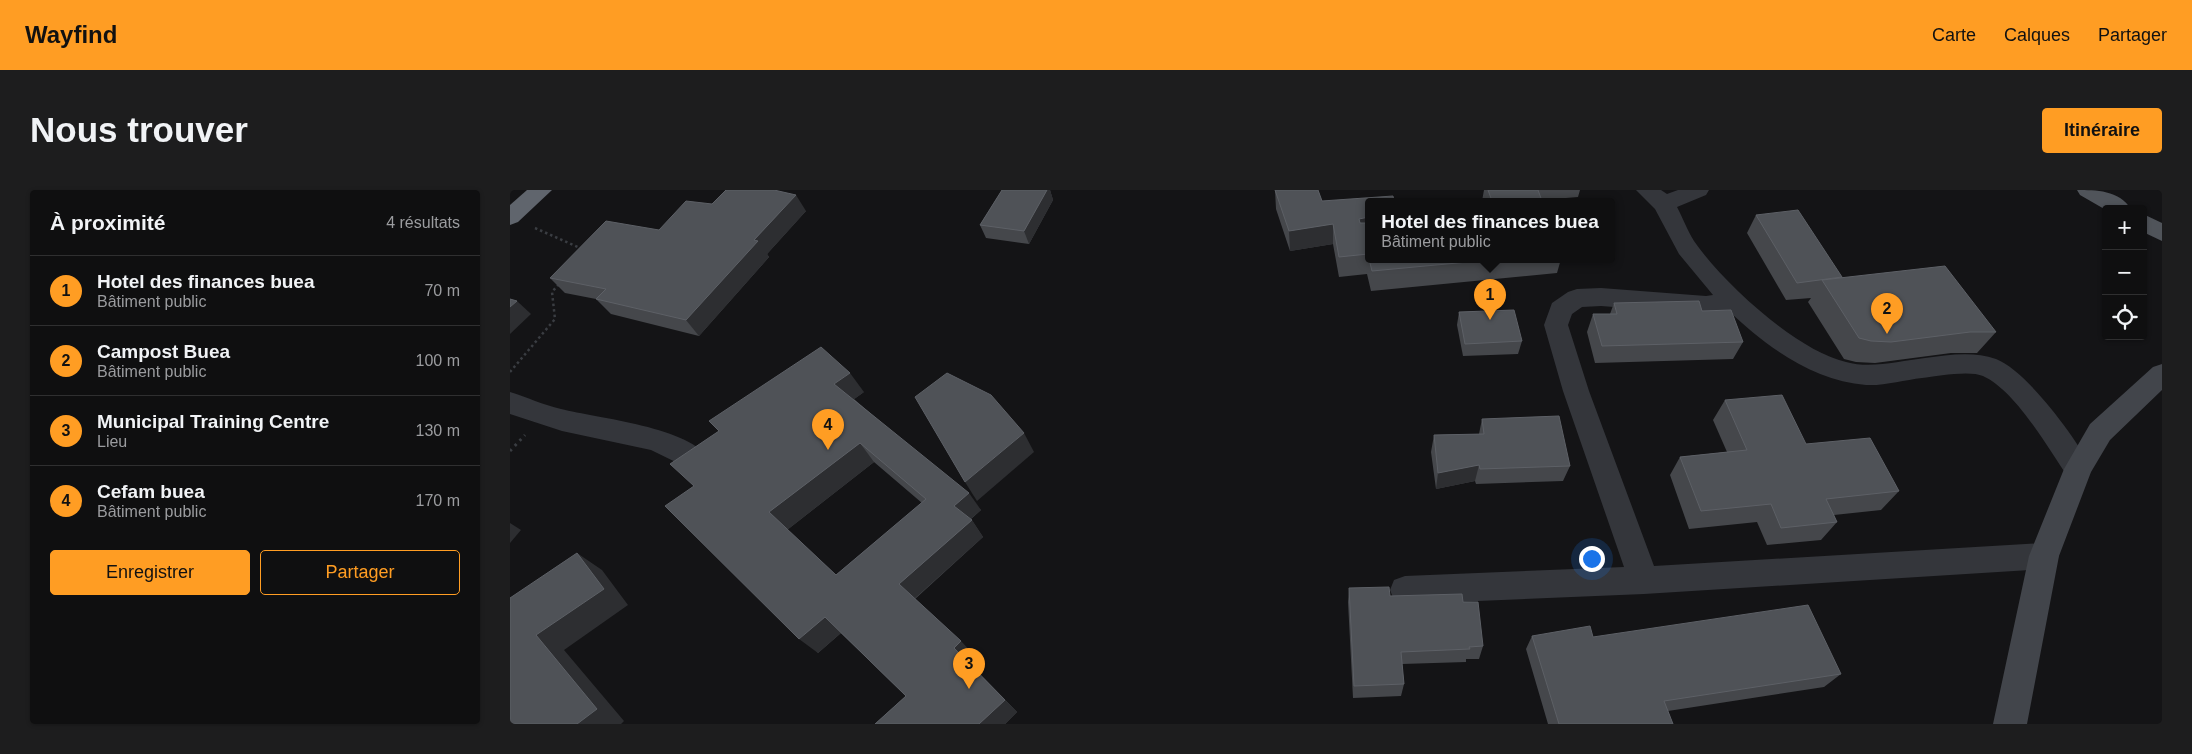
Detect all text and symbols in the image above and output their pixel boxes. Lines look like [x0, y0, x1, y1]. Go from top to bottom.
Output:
text: Wayfind [25, 21, 117, 48]
text: Carte [1932, 25, 1976, 45]
text: Calques [2004, 25, 2070, 45]
text: Partager [2098, 25, 2167, 45]
button: Itinéraire [2042, 108, 2162, 153]
text: Nous trouver [30, 110, 248, 149]
popup [1365, 198, 1615, 263]
map controls [2102, 205, 2147, 340]
button: + [2102, 205, 2147, 250]
text: À proximité [50, 211, 166, 234]
text: Hotel des finances buea [1381, 211, 1599, 232]
text: 4 résultats [386, 214, 460, 231]
text: Bâtiment public [1381, 233, 1491, 250]
button: − [2102, 250, 2147, 295]
text: Hotel des finances buea [97, 271, 315, 292]
pin: 1 [1474, 279, 1506, 320]
text: 1 [62, 282, 70, 299]
text: 70 m [424, 282, 460, 299]
text: Bâtiment public [97, 293, 206, 310]
pin: 2 [1871, 293, 1903, 334]
button: locate [2102, 295, 2147, 340]
text: Campost Buea [97, 341, 230, 362]
text: 2 [62, 352, 70, 369]
text: 100 m [416, 352, 460, 369]
text: Bâtiment public [97, 363, 206, 380]
pin: 4 [812, 409, 844, 450]
text: Municipal Training Centre [97, 411, 329, 432]
text: 3 [62, 422, 70, 439]
text: 130 m [416, 422, 460, 439]
text: Lieu [97, 433, 127, 450]
text: Cefam buea [97, 481, 205, 502]
text: 4 [62, 492, 70, 509]
text: 170 m [416, 492, 460, 509]
text: Bâtiment public [97, 503, 206, 520]
your location [1579, 546, 1605, 572]
button: Enregistrer [50, 550, 250, 595]
button: Partager [260, 550, 460, 595]
pin: 3 [953, 648, 985, 689]

